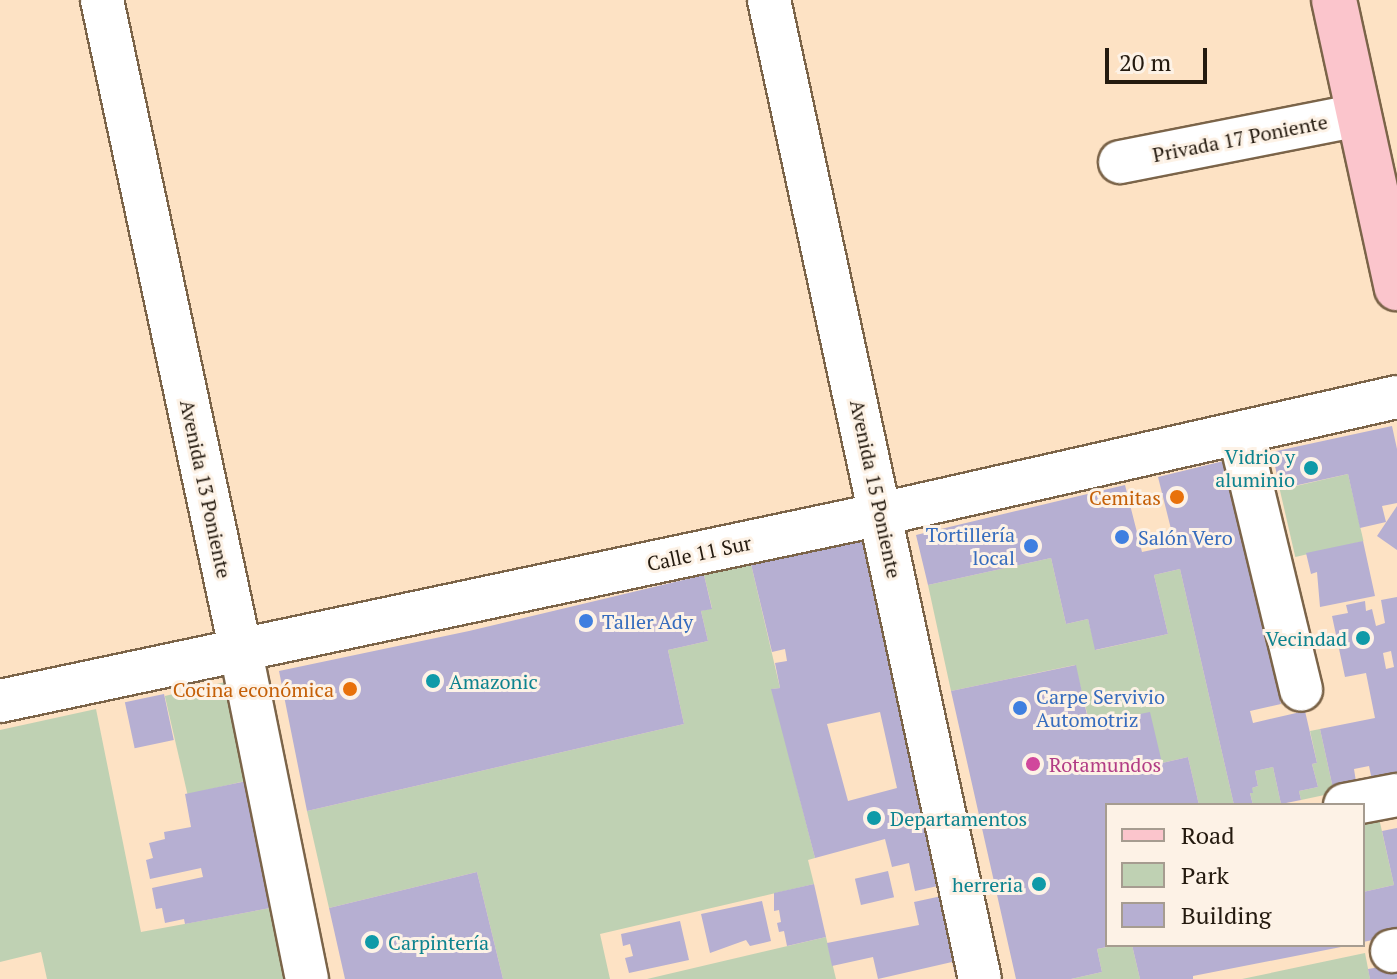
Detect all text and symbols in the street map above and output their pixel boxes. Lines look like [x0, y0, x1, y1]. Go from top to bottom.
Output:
scale bar [1109, 32, 1211, 82]
text: 20 m [1119, 46, 1171, 78]
street label: Privada 17 Poniente [1150, 109, 1330, 167]
street label: Avenida 13 Poniente [175, 398, 237, 580]
street label: Avenida 15 Poniente [845, 398, 907, 580]
place label: Vidrio y aluminio [1215, 444, 1295, 491]
marker: Vidrio y aluminio [1302, 459, 1320, 477]
place label: Cemitas [1089, 485, 1161, 509]
marker: Cemitas [1168, 488, 1186, 506]
place label: Tortillería local [926, 522, 1015, 569]
place label: Salón Vero [1138, 525, 1233, 549]
marker: Salón Vero [1113, 528, 1131, 546]
street label: Calle 11 Sur [645, 530, 753, 576]
marker: Tortillería local [1022, 537, 1040, 555]
place label: Taller Ady [602, 609, 693, 633]
marker: Taller Ady [577, 612, 595, 630]
place label: Vecindad [1266, 626, 1347, 650]
marker: Vecindad [1354, 629, 1372, 647]
place label: Amazonic [449, 669, 538, 693]
marker: Amazonic [424, 672, 442, 690]
place label: Cocina económica [173, 677, 334, 701]
marker: Cocina económica [341, 680, 359, 698]
place label: Carpe Servivio Automotriz [1036, 684, 1165, 731]
marker: Carpe Servivio Automotriz [1011, 699, 1029, 717]
place label: Rotamundos [1049, 752, 1161, 776]
marker: Rotamundos [1024, 755, 1042, 773]
legend [1105, 803, 1365, 947]
place label: Departamentos [890, 806, 1027, 830]
marker: Departamentos [865, 809, 883, 827]
text: Road [1181, 819, 1235, 851]
text: Park [1181, 859, 1229, 891]
place label: herreria [952, 872, 1023, 896]
marker: herreria [1030, 875, 1048, 893]
text: Building [1181, 899, 1271, 931]
place label: Carpintería [388, 930, 489, 954]
marker: Carpintería [363, 933, 381, 951]

